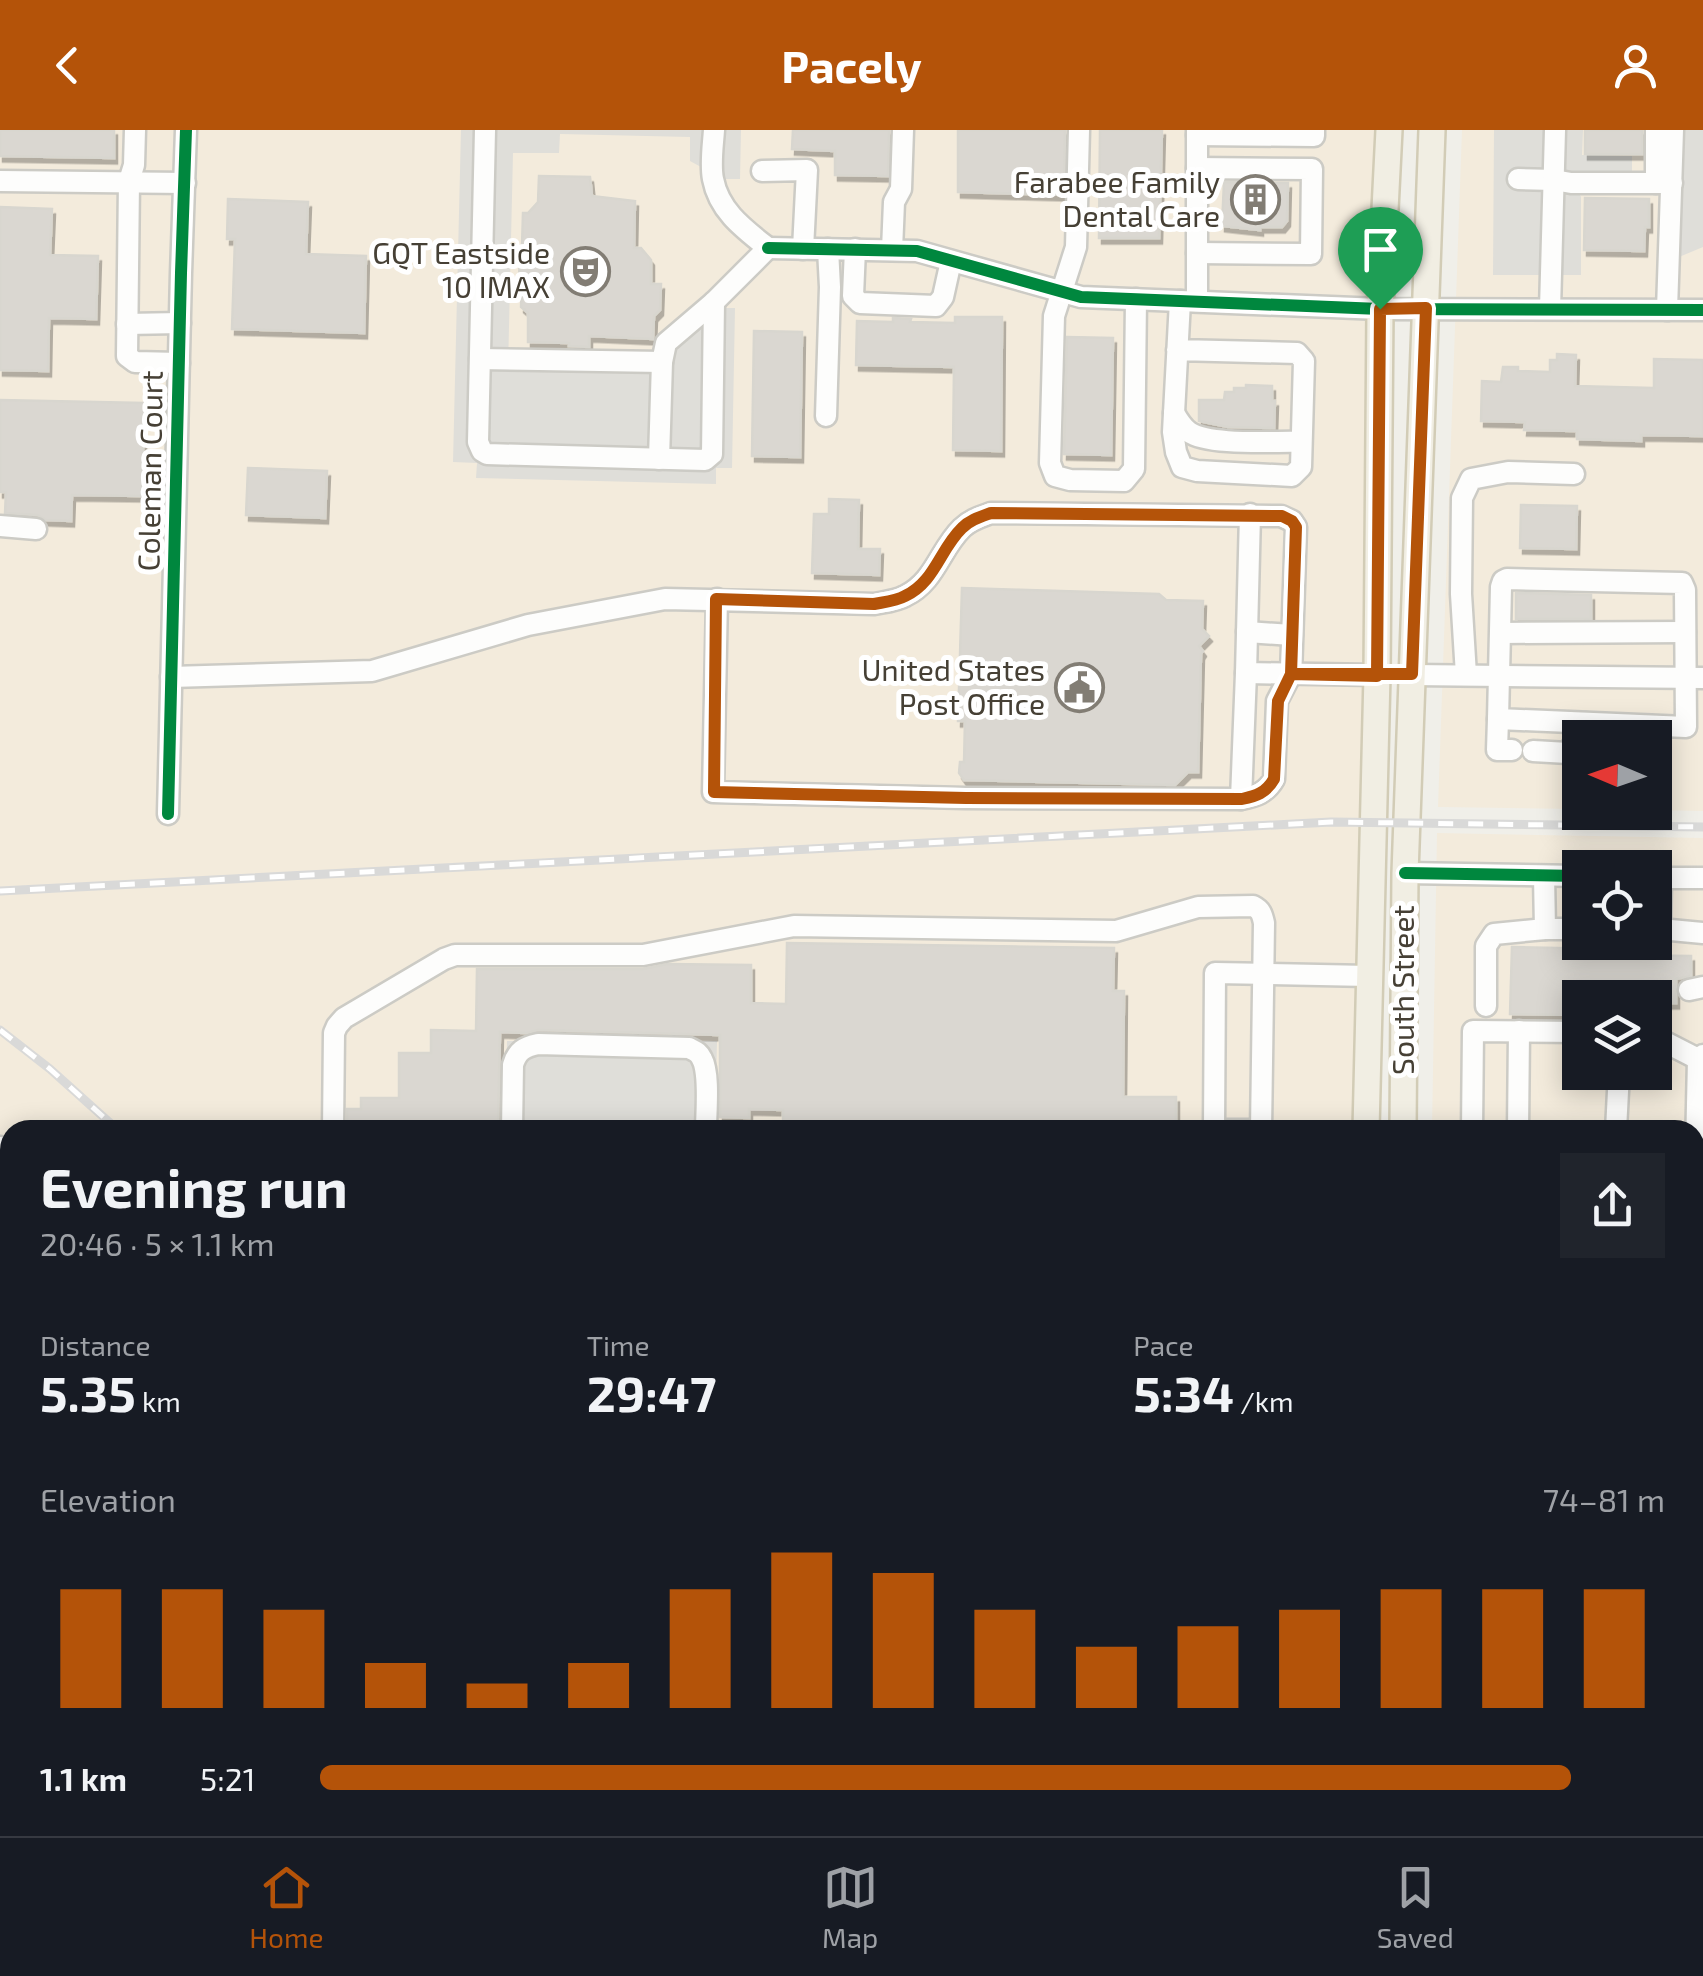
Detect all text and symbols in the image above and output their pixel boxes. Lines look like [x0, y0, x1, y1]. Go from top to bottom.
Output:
icon: back [40, 38, 95, 93]
text: Pacely [781, 38, 922, 92]
icon: person [1608, 38, 1663, 93]
place label: Farabee Family Dental Care [1014, 163, 1220, 233]
building icon: Farabee Family Dental Care [1229, 174, 1281, 226]
pin [1338, 207, 1423, 310]
icon: arrive [1353, 222, 1408, 277]
place label: GQT Eastside 10 IMAX [372, 234, 550, 304]
theatre icon: GQT Eastside 10 IMAX [559, 245, 611, 297]
street label: Coleman Court [129, 370, 169, 572]
place label: United States Post Office [861, 651, 1045, 721]
public building icon: United States Post Office [1054, 662, 1106, 714]
north arrow [1562, 720, 1672, 830]
map controls [1562, 720, 1672, 1090]
button: locate [1562, 850, 1672, 960]
street label: South Street [1384, 905, 1420, 1075]
button: layers [1562, 980, 1672, 1090]
text: Evening run [40, 1153, 348, 1219]
button: share [1560, 1153, 1665, 1258]
text: 20:46 · 5 × 1.1 km [40, 1224, 274, 1262]
text: Distance [40, 1328, 151, 1362]
text: Time [587, 1328, 649, 1362]
text: Pace [1133, 1328, 1194, 1362]
text: 5.35 [40, 1362, 136, 1422]
text: 29:47 [587, 1362, 716, 1422]
text: 5:34 [1133, 1362, 1234, 1422]
text: km [136, 1384, 181, 1418]
text: /km [1234, 1384, 1294, 1418]
text: Elevation [40, 1480, 176, 1518]
text: 74–81 m [1543, 1480, 1665, 1518]
text: 1.1 km [40, 1759, 127, 1797]
text: 5:21 [200, 1759, 255, 1797]
tab: Home [249, 1860, 323, 1954]
tab: Map [822, 1860, 878, 1954]
tab: Saved [1377, 1860, 1454, 1954]

